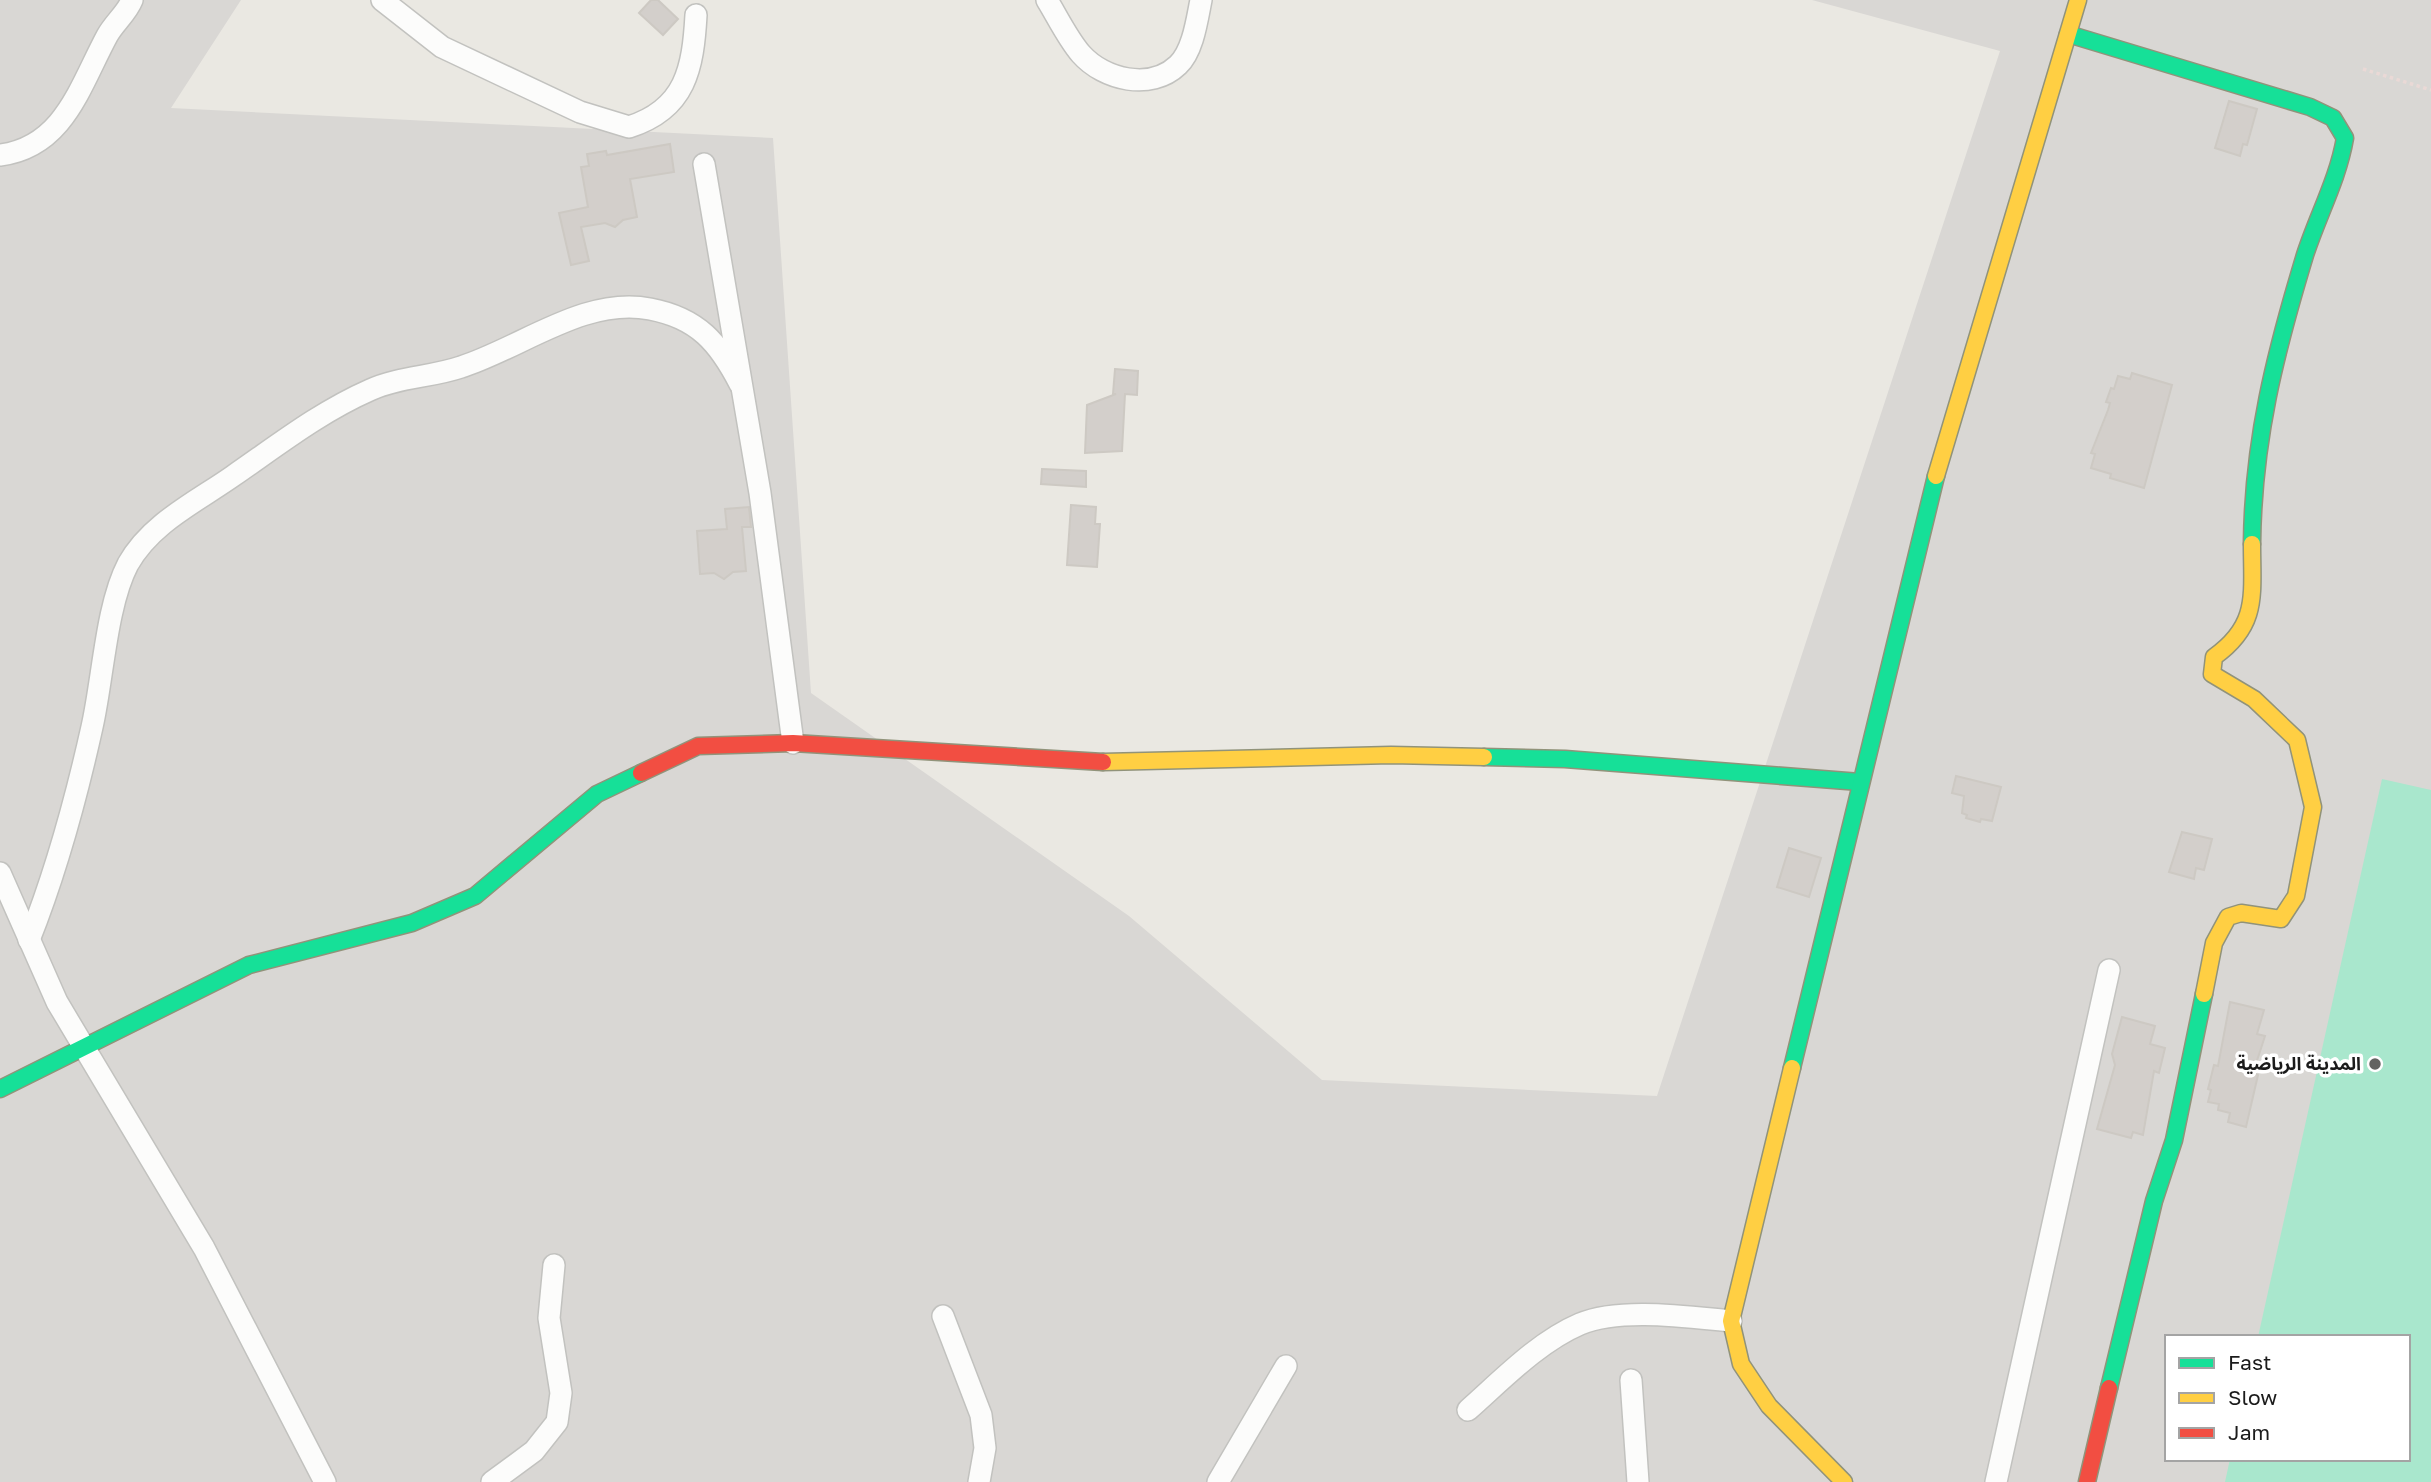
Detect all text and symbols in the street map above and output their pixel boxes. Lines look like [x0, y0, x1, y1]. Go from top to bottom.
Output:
place label: المدينة الرياضية [2236, 1052, 2361, 1075]
marker: المدينة الرياضية [2367, 1056, 2383, 1072]
legend [2165, 1335, 2410, 1461]
text: Fast [2228, 1349, 2271, 1375]
text: Slow [2228, 1384, 2277, 1410]
text: Jam [2228, 1419, 2270, 1445]

